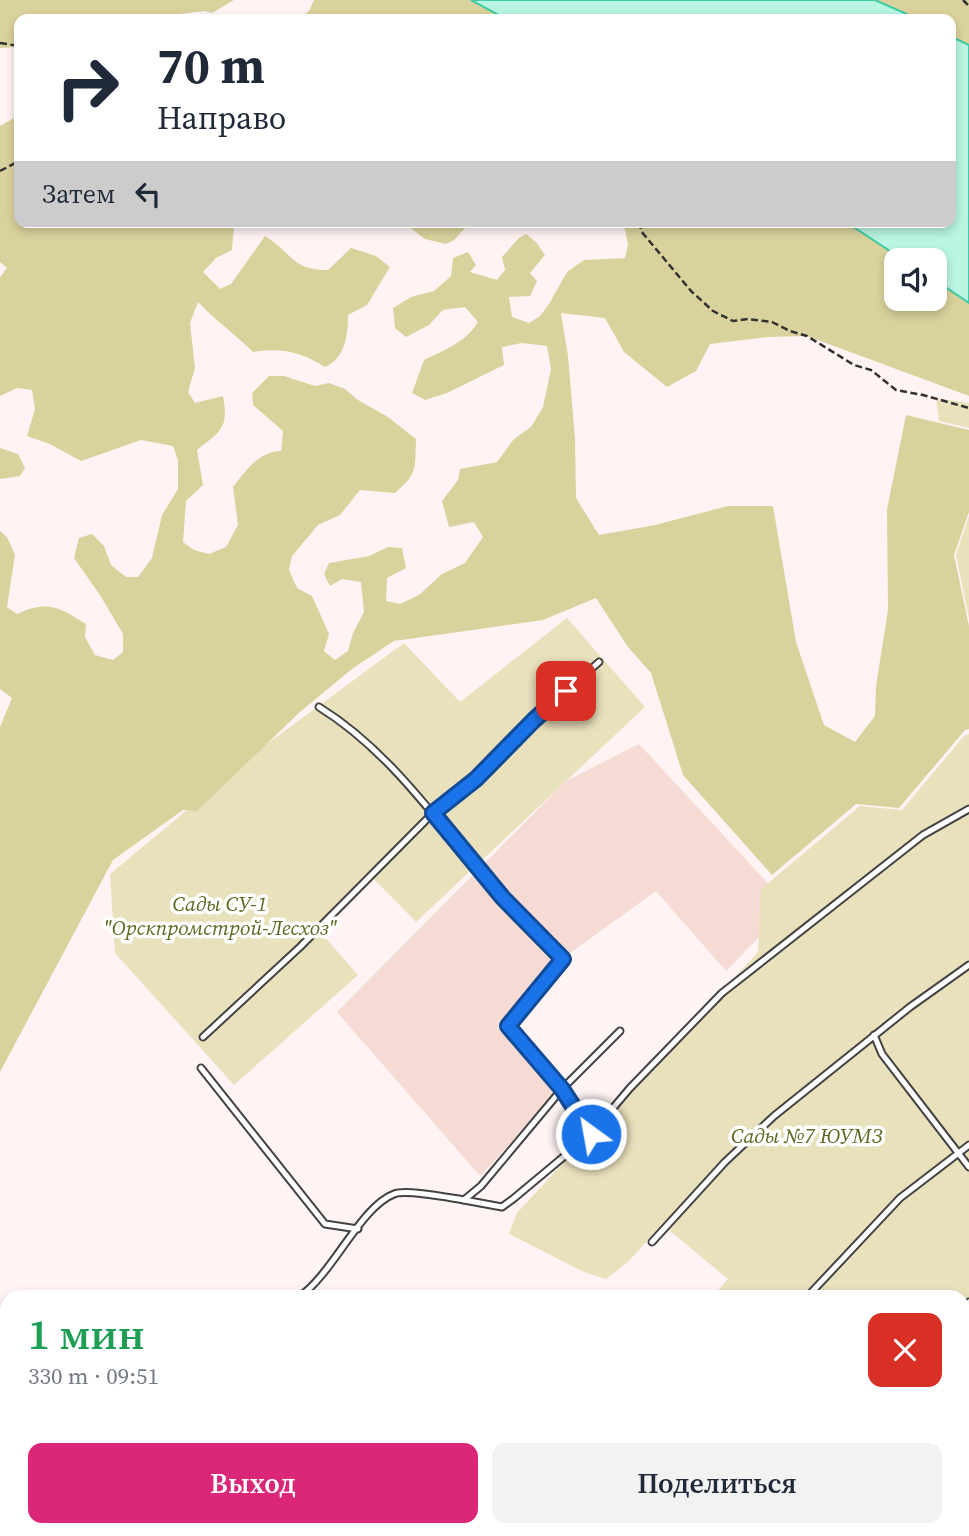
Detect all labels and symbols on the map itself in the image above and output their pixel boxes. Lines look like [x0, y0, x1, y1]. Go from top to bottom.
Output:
pin [536, 661, 596, 721]
park label: Сады СУ-1 "Орскпромстрой-Лесхоз" [103, 889, 337, 942]
position arrow [554, 1097, 628, 1171]
park label: Сады №7 ЮУМЗ [731, 1121, 883, 1150]

